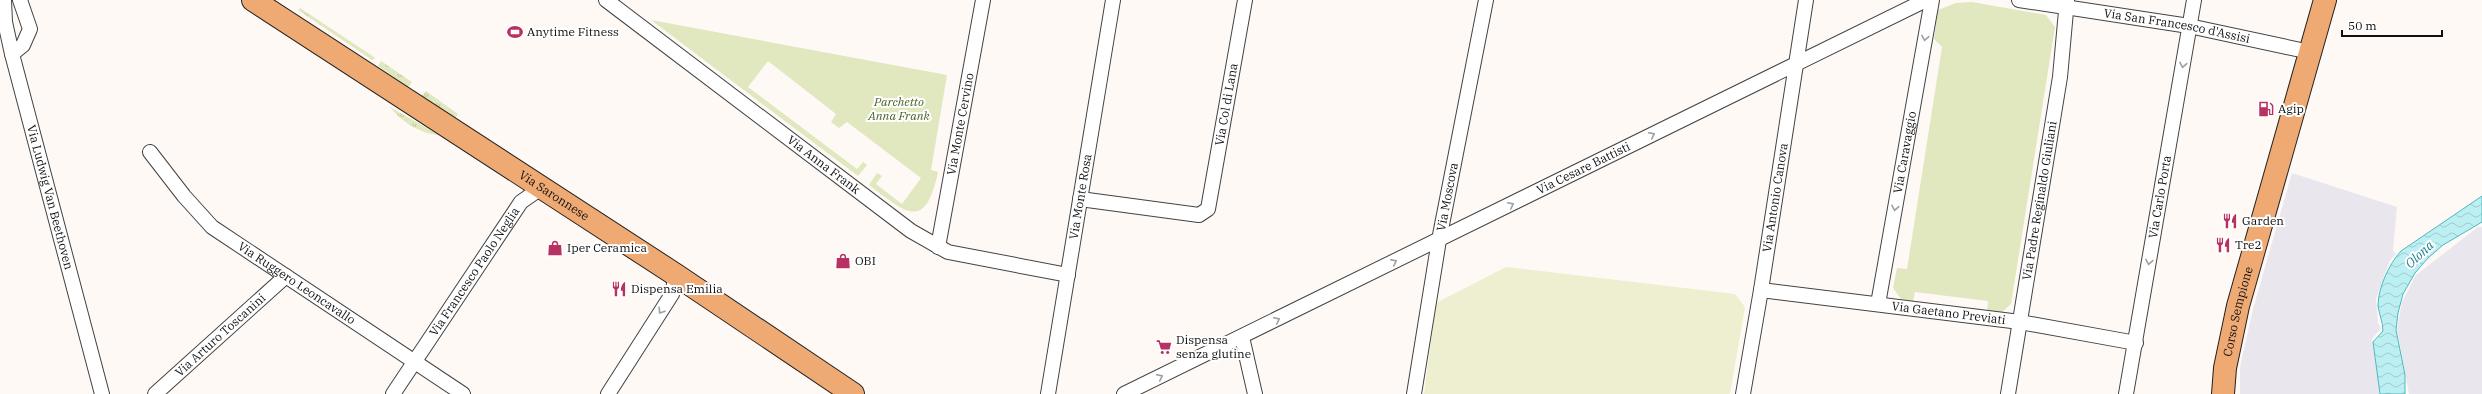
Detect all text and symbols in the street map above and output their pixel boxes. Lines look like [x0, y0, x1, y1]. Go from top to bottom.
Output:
street label: Via San Francesco d'Assisi [2103, 5, 2252, 46]
scale bar [2342, 12, 2442, 38]
text: 50 m [2348, 18, 2377, 33]
sports icon: Anytime Fitness [506, 23, 524, 41]
place label: Anytime Fitness [527, 24, 619, 39]
one-way arrow [1921, 35, 1930, 42]
street label: Via Col di Lana [1211, 62, 1241, 147]
one-way arrow [2179, 62, 2188, 68]
street label: Via Monte Cervino [943, 71, 977, 176]
park label: Parchetto Anna Frank [867, 94, 930, 123]
fuel station icon: Agip [2257, 100, 2275, 118]
place label: Agip [2278, 101, 2304, 116]
street label: Via Caravaggio [1890, 110, 1919, 195]
street label: Via Padre Reginaldo Giuliani [2019, 120, 2060, 281]
street label: Via Ludwig Van Beethoven [24, 123, 77, 271]
street label: Via Anna Frank [784, 132, 863, 197]
one-way arrow [1648, 132, 1656, 140]
street label: Via Cesare Battisti [1534, 138, 1633, 197]
street label: Via Antonio Canova [1759, 142, 1791, 253]
street label: Via Monte Rosa [1066, 152, 1095, 240]
street label: Via Carlo Porta [2145, 154, 2174, 239]
street label: Via Moscova [1433, 161, 1461, 232]
street label: Via Saronnese [516, 167, 592, 224]
one-way arrow [1506, 202, 1514, 209]
street label: Via Francesco Paolo Neglia [426, 204, 523, 339]
one-way arrow [1891, 205, 1900, 211]
restaurant icon: Garden [2221, 212, 2239, 230]
place label: Garden [2242, 213, 2284, 228]
restaurant icon: Tre2 [2214, 236, 2232, 254]
place label: Tre2 [2235, 237, 2262, 252]
water label: Olona [2401, 237, 2437, 272]
street label: Via Ruggero Leoncavallo [235, 238, 359, 327]
shop icon: Iper Ceramica [546, 239, 564, 257]
place label: Iper Ceramica [567, 240, 648, 255]
shop icon: OBI [834, 252, 852, 270]
place label: OBI [855, 253, 876, 268]
one-way arrow [1390, 259, 1397, 267]
one-way arrow [2146, 259, 2154, 265]
street label: Corso Sempione [2220, 265, 2256, 358]
restaurant icon: Dispensa Emilia [610, 280, 628, 298]
place label: Dispensa Emilia [631, 281, 723, 296]
street label: Via Arturo Toscanini [172, 290, 269, 379]
street label: Via Gaetano Previati [1891, 298, 2007, 327]
one-way arrow [659, 307, 666, 314]
one-way arrow [1273, 317, 1281, 324]
place label: Dispensa senza glutine [1176, 332, 1251, 361]
supermarket icon: Dispensa senza glutine [1155, 338, 1173, 356]
one-way arrow [1155, 374, 1163, 382]

